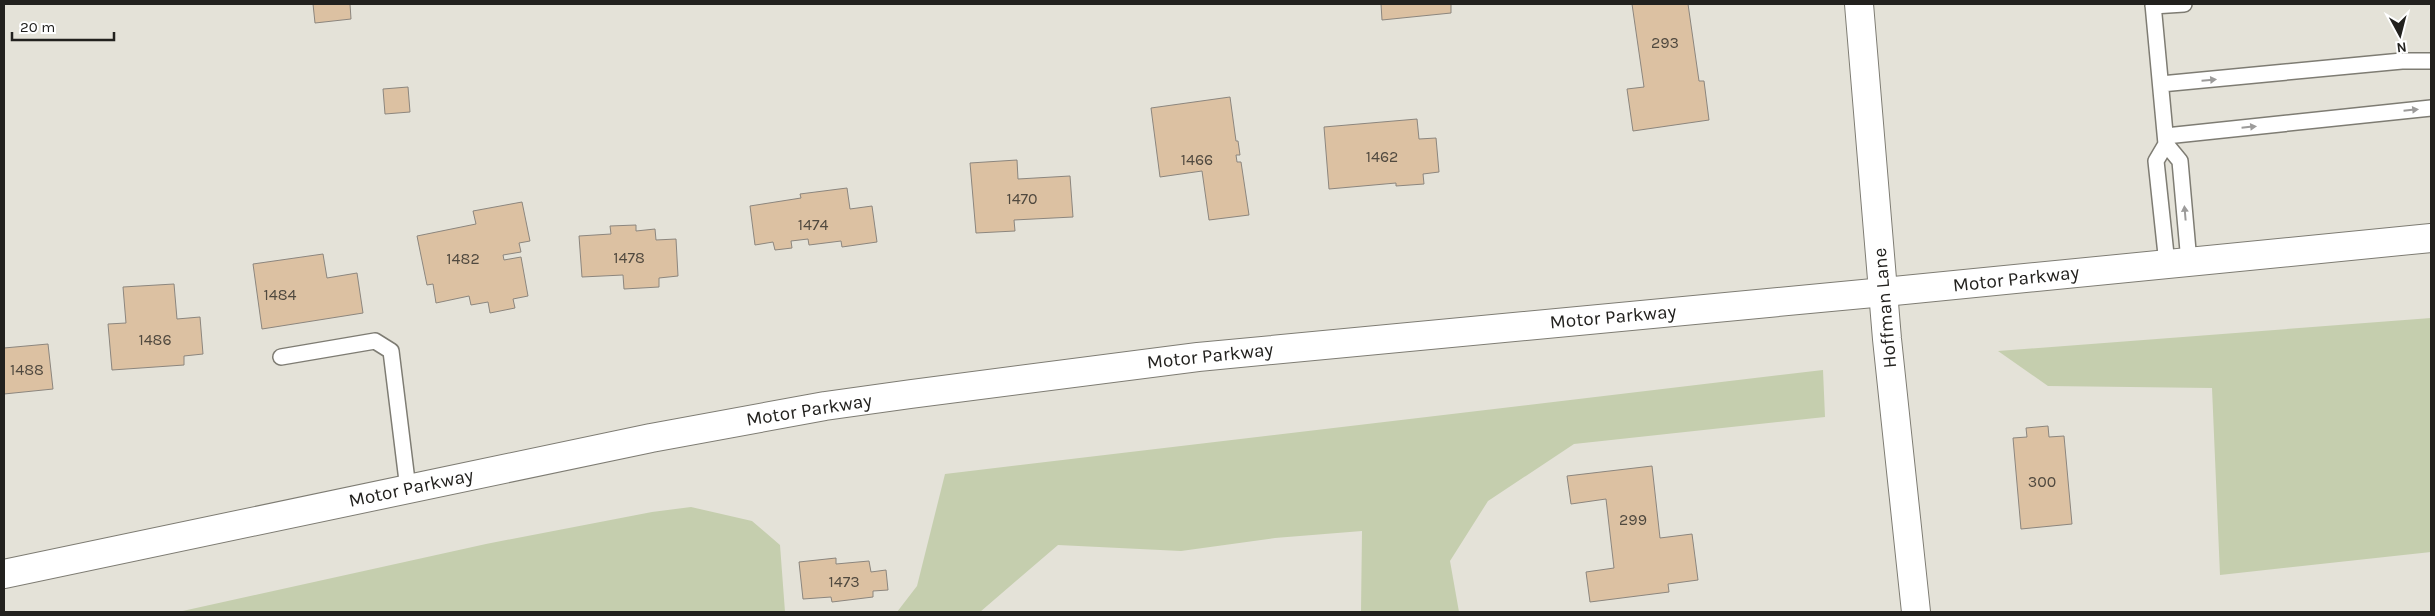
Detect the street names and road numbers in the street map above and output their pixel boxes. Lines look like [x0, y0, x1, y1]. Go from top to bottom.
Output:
street label: Hoffman Lane [1869, 247, 1901, 369]
street label: Motor Parkway [1952, 261, 2080, 297]
street label: Motor Parkway [1549, 300, 1677, 333]
street label: Motor Parkway [1146, 338, 1274, 374]
street label: Motor Parkway [745, 389, 874, 431]
street label: Motor Parkway [347, 464, 476, 512]

